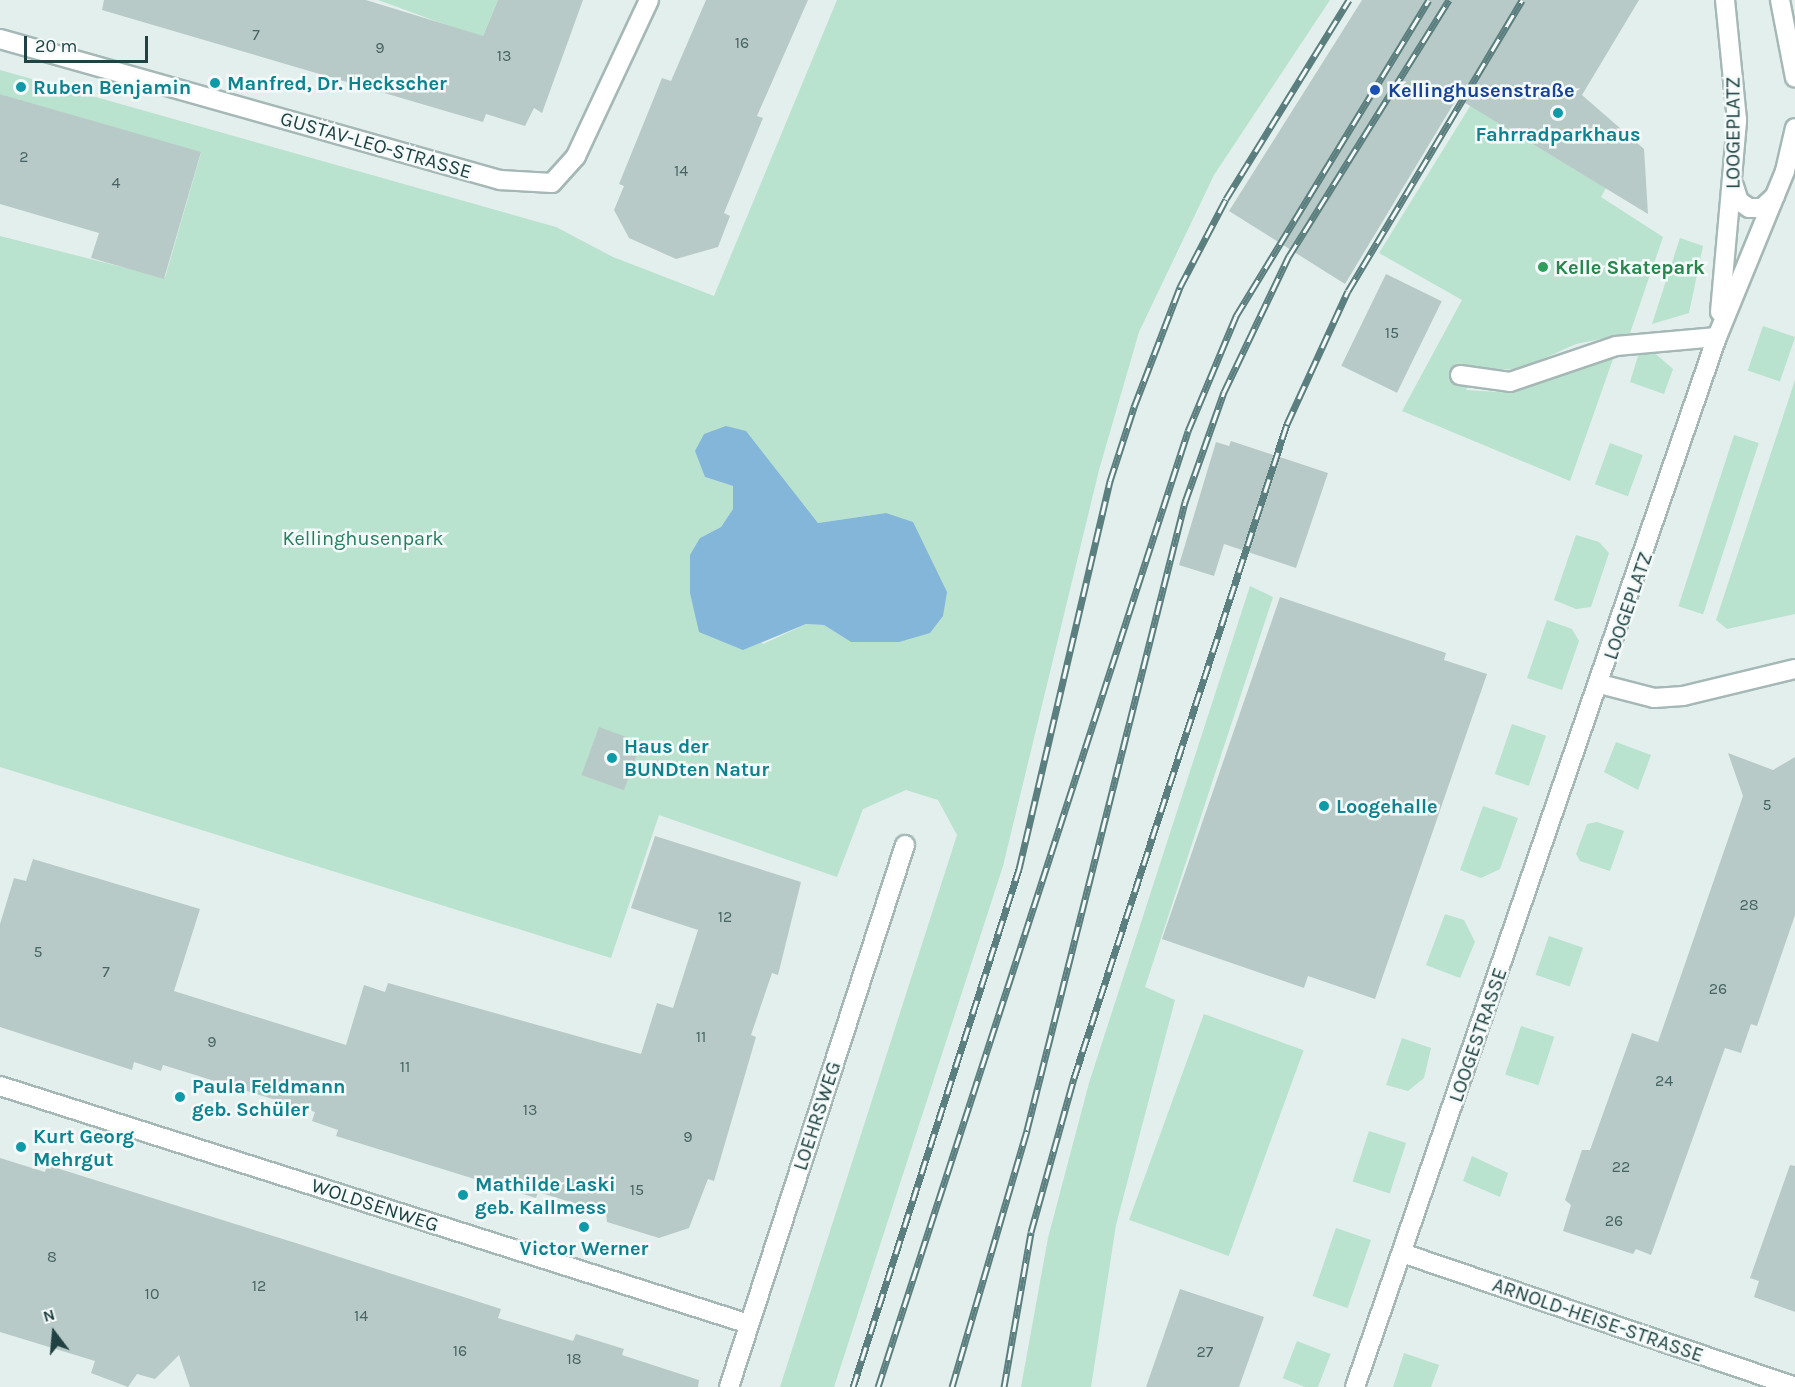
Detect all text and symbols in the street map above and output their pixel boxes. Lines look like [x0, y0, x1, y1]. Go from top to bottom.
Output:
scale bar [27, 24, 152, 62]
house number: 7 [252, 25, 260, 45]
house number: 16 [735, 33, 749, 53]
text: 20 m [35, 35, 77, 57]
house number: 9 [375, 38, 385, 58]
house number: 13 [497, 46, 511, 66]
place label: Manfred, Dr. Heckscher [227, 71, 447, 95]
place label: Ruben Benjamin [33, 75, 191, 99]
marker: Manfred, Dr. Heckscher [208, 76, 222, 90]
street label: LOOGEPLATZ [1721, 77, 1745, 189]
place label: Kellinghusenstraße [1388, 78, 1575, 102]
marker: Ruben Benjamin [14, 80, 28, 94]
marker: Kellinghusenstraße [1366, 81, 1384, 99]
street label: GUSTAV-LEO-STRASSE [277, 106, 475, 184]
marker: Fahrradparkhaus [1551, 106, 1565, 120]
place label: Fahrradparkhaus [1475, 122, 1641, 146]
house number: 2 [19, 147, 29, 167]
house number: 14 [674, 161, 688, 181]
house number: 4 [112, 173, 120, 193]
place label: Kelle Skatepark [1555, 255, 1705, 279]
marker: Kelle Skatepark [1536, 260, 1550, 274]
house number: 15 [1385, 323, 1399, 343]
park label: Kellinghusenpark [282, 526, 444, 550]
street label: LOOGEPLATZ [1598, 549, 1658, 663]
place label: Haus der BUNDten Natur [624, 734, 769, 781]
marker: Haus der BUNDten Natur [605, 751, 619, 765]
place label: Loogehalle [1336, 794, 1438, 818]
house number: 5 [1762, 795, 1772, 815]
marker: Loogehalle [1317, 799, 1331, 813]
house number: 28 [1739, 895, 1759, 915]
house number: 12 [718, 907, 732, 927]
house number: 5 [33, 942, 43, 962]
house number: 7 [102, 962, 110, 982]
street label: LOOGESTRASSE [1444, 965, 1512, 1105]
house number: 26 [1709, 979, 1727, 999]
house number: 11 [696, 1027, 706, 1047]
house number: 9 [207, 1032, 217, 1052]
house number: 11 [400, 1057, 410, 1077]
street label: LOEHRSWEG [788, 1058, 846, 1174]
house number: 24 [1655, 1071, 1673, 1091]
place label: Paula Feldmann geb. Schüler [192, 1074, 346, 1121]
marker: Paula Feldmann geb. Schüler [173, 1090, 187, 1104]
house number: 13 [523, 1100, 537, 1120]
place label: Kurt Georg Mehrgut [33, 1124, 134, 1171]
house number: 9 [683, 1127, 693, 1147]
marker: Kurt Georg Mehrgut [14, 1140, 28, 1154]
house number: 22 [1612, 1157, 1630, 1177]
place label: Mathilde Laski geb. Kallmess [475, 1172, 616, 1219]
street label: WOLDSENWEG [308, 1173, 442, 1237]
house number: 15 [630, 1180, 644, 1200]
marker: Mathilde Laski geb. Kallmess [456, 1188, 470, 1202]
house number: 26 [1605, 1211, 1623, 1231]
marker: Victor Werner [577, 1220, 591, 1234]
place label: Victor Werner [520, 1236, 648, 1260]
house number: 8 [47, 1247, 57, 1267]
street label: ARNOLD-HEISE-STRASSE [1489, 1273, 1707, 1367]
house number: 12 [252, 1276, 266, 1296]
house number: 10 [145, 1284, 159, 1304]
north arrow [24, 1303, 84, 1363]
text: N [41, 1305, 57, 1326]
house number: 14 [354, 1306, 368, 1326]
house number: 16 [453, 1341, 467, 1361]
house number: 27 [1197, 1342, 1213, 1362]
house number: 18 [566, 1349, 582, 1369]

